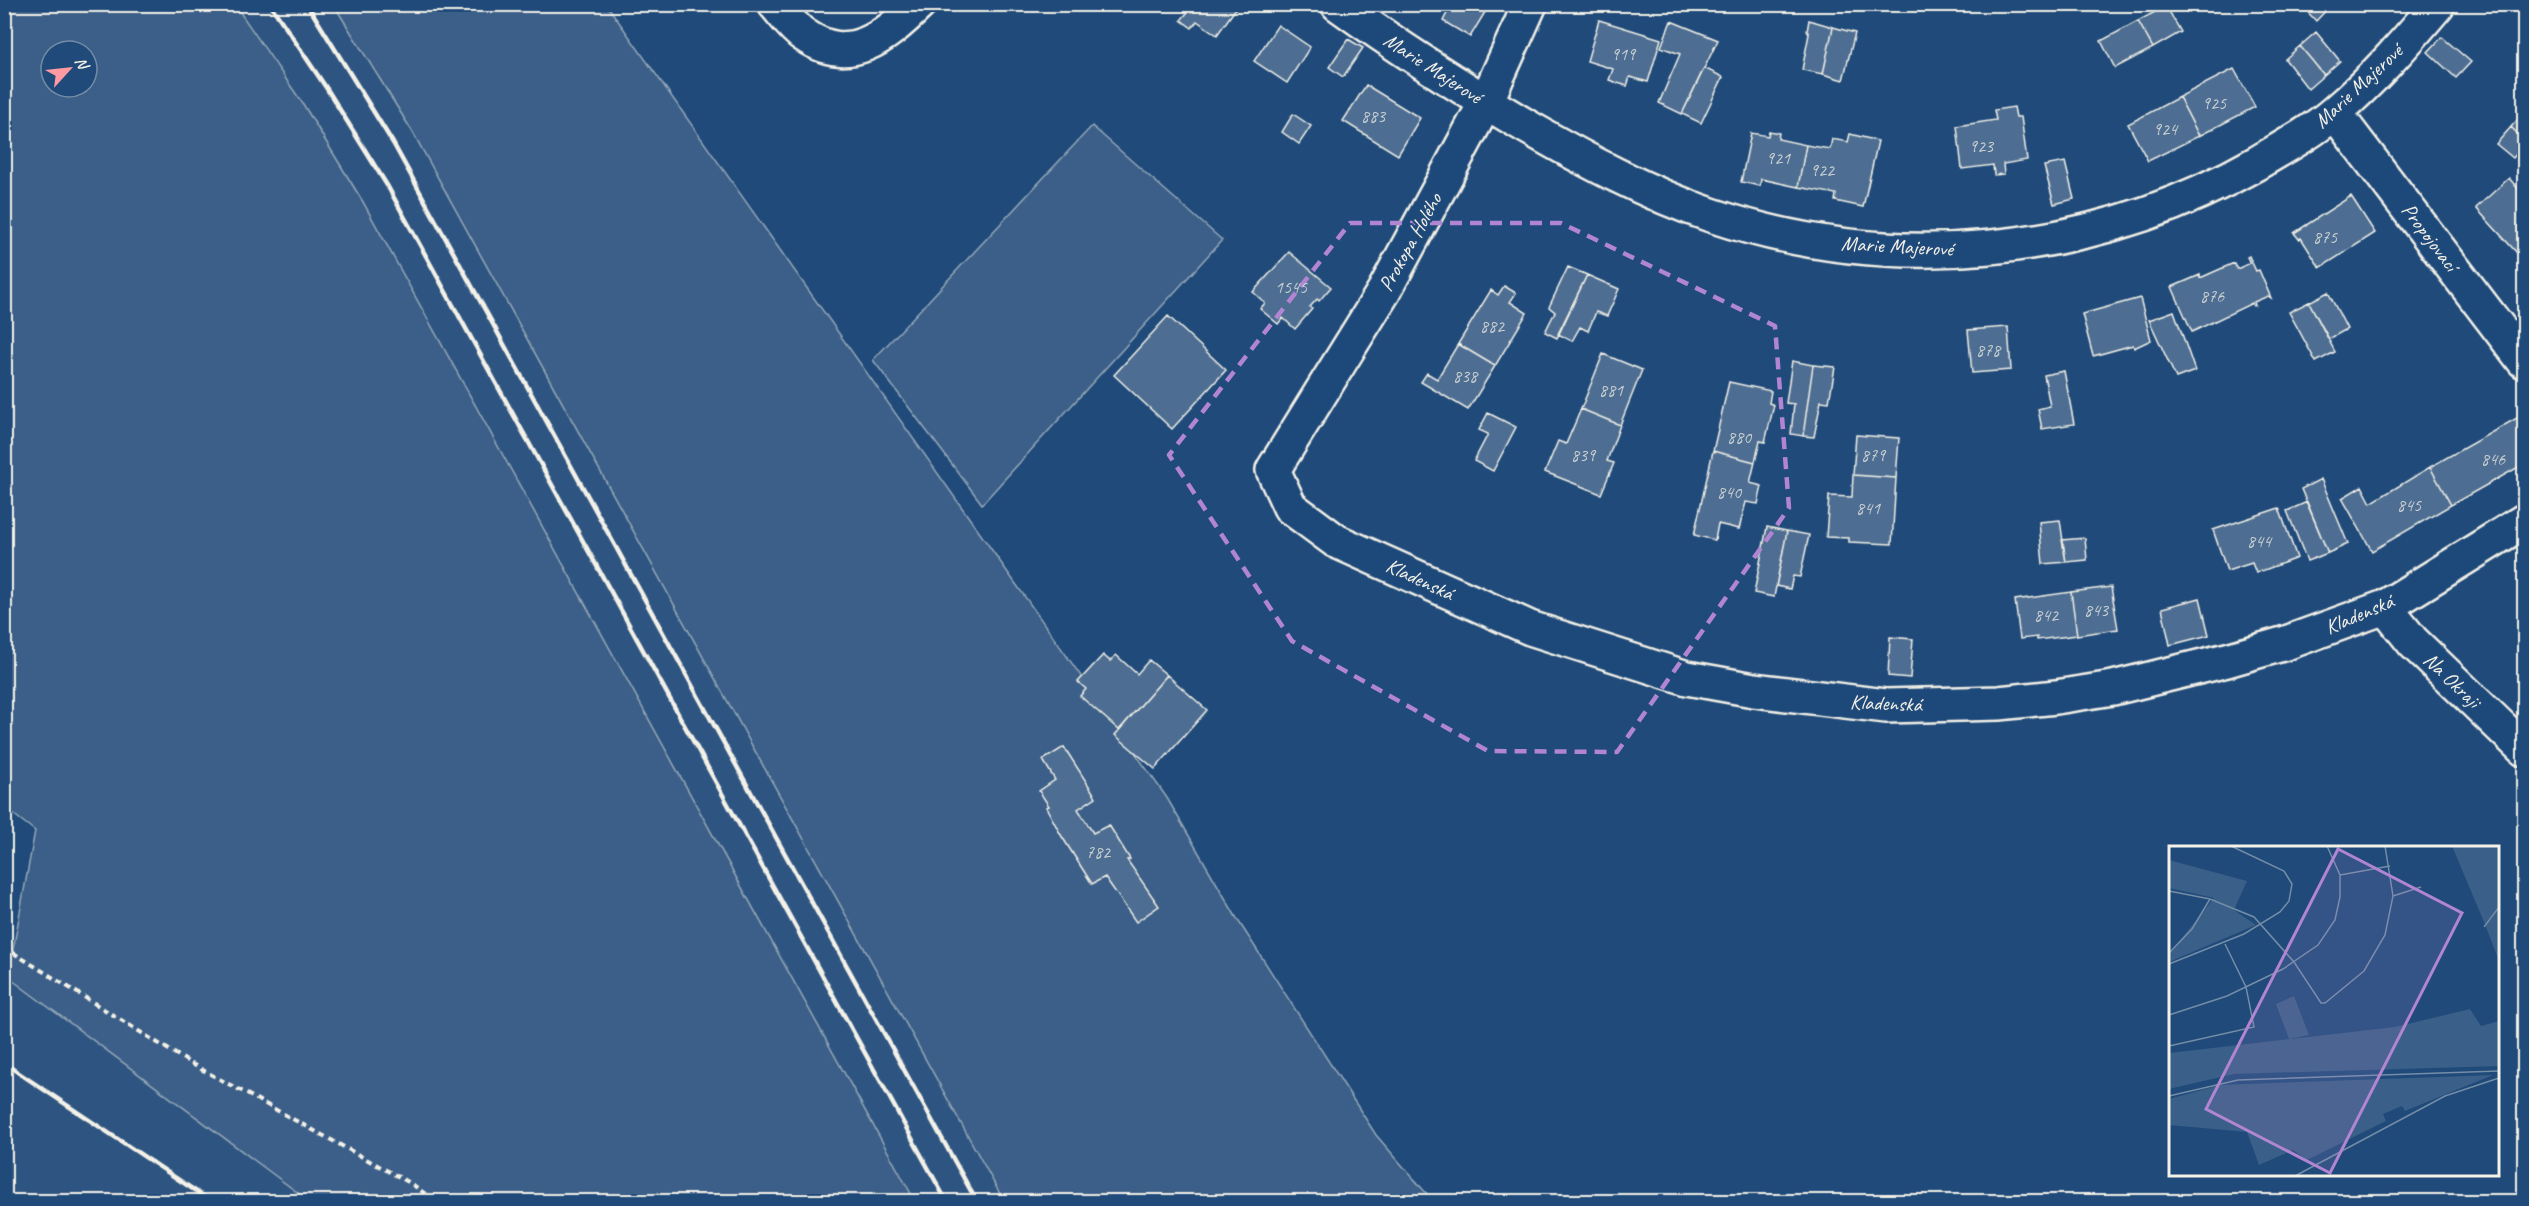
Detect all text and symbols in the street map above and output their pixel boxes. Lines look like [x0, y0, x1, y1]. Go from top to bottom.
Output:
street label: Marie Majerové [1379, 27, 1490, 111]
street label: Marie Majerové [2308, 36, 2410, 134]
north arrow [39, 39, 99, 99]
house number: 919 [1611, 43, 1637, 65]
text: N [70, 54, 94, 74]
house number: 925 [2202, 92, 2227, 114]
house number: 883 [1361, 105, 1387, 127]
house number: 924 [2153, 118, 2179, 140]
house number: 923 [1969, 135, 1995, 157]
house number: 921 [1766, 147, 1791, 169]
house number: 922 [1810, 159, 1836, 181]
street label: Prokopa Holého [1372, 187, 1448, 296]
street label: Propojovací [2396, 198, 2467, 280]
house number: 875 [2313, 226, 2338, 248]
street label: Marie Majerové [1840, 230, 1957, 262]
house number: 1545 [1275, 276, 1308, 298]
house number: 876 [2200, 285, 2225, 307]
house number: 882 [1480, 315, 1506, 337]
house number: 878 [1976, 339, 2002, 361]
house number: 838 [1453, 365, 1479, 387]
house number: 881 [1599, 379, 1624, 401]
house number: 880 [1727, 426, 1753, 448]
house number: 839 [1571, 444, 1597, 466]
house number: 879 [1861, 444, 1887, 466]
house number: 846 [2481, 448, 2506, 470]
house number: 840 [1717, 481, 1743, 503]
house number: 845 [2397, 494, 2422, 516]
house number: 841 [1856, 497, 1881, 519]
house number: 844 [2247, 530, 2273, 552]
street label: Kladenská [1382, 552, 1460, 607]
street label: Kladenská [2321, 587, 2399, 640]
house number: 843 [2084, 599, 2110, 621]
house number: 842 [2034, 604, 2060, 626]
street label: Na Okraji [2418, 647, 2488, 716]
street label: Kladenská [1850, 689, 1924, 717]
house number: 782 [1086, 841, 1112, 863]
inset map [2169, 846, 2499, 1176]

